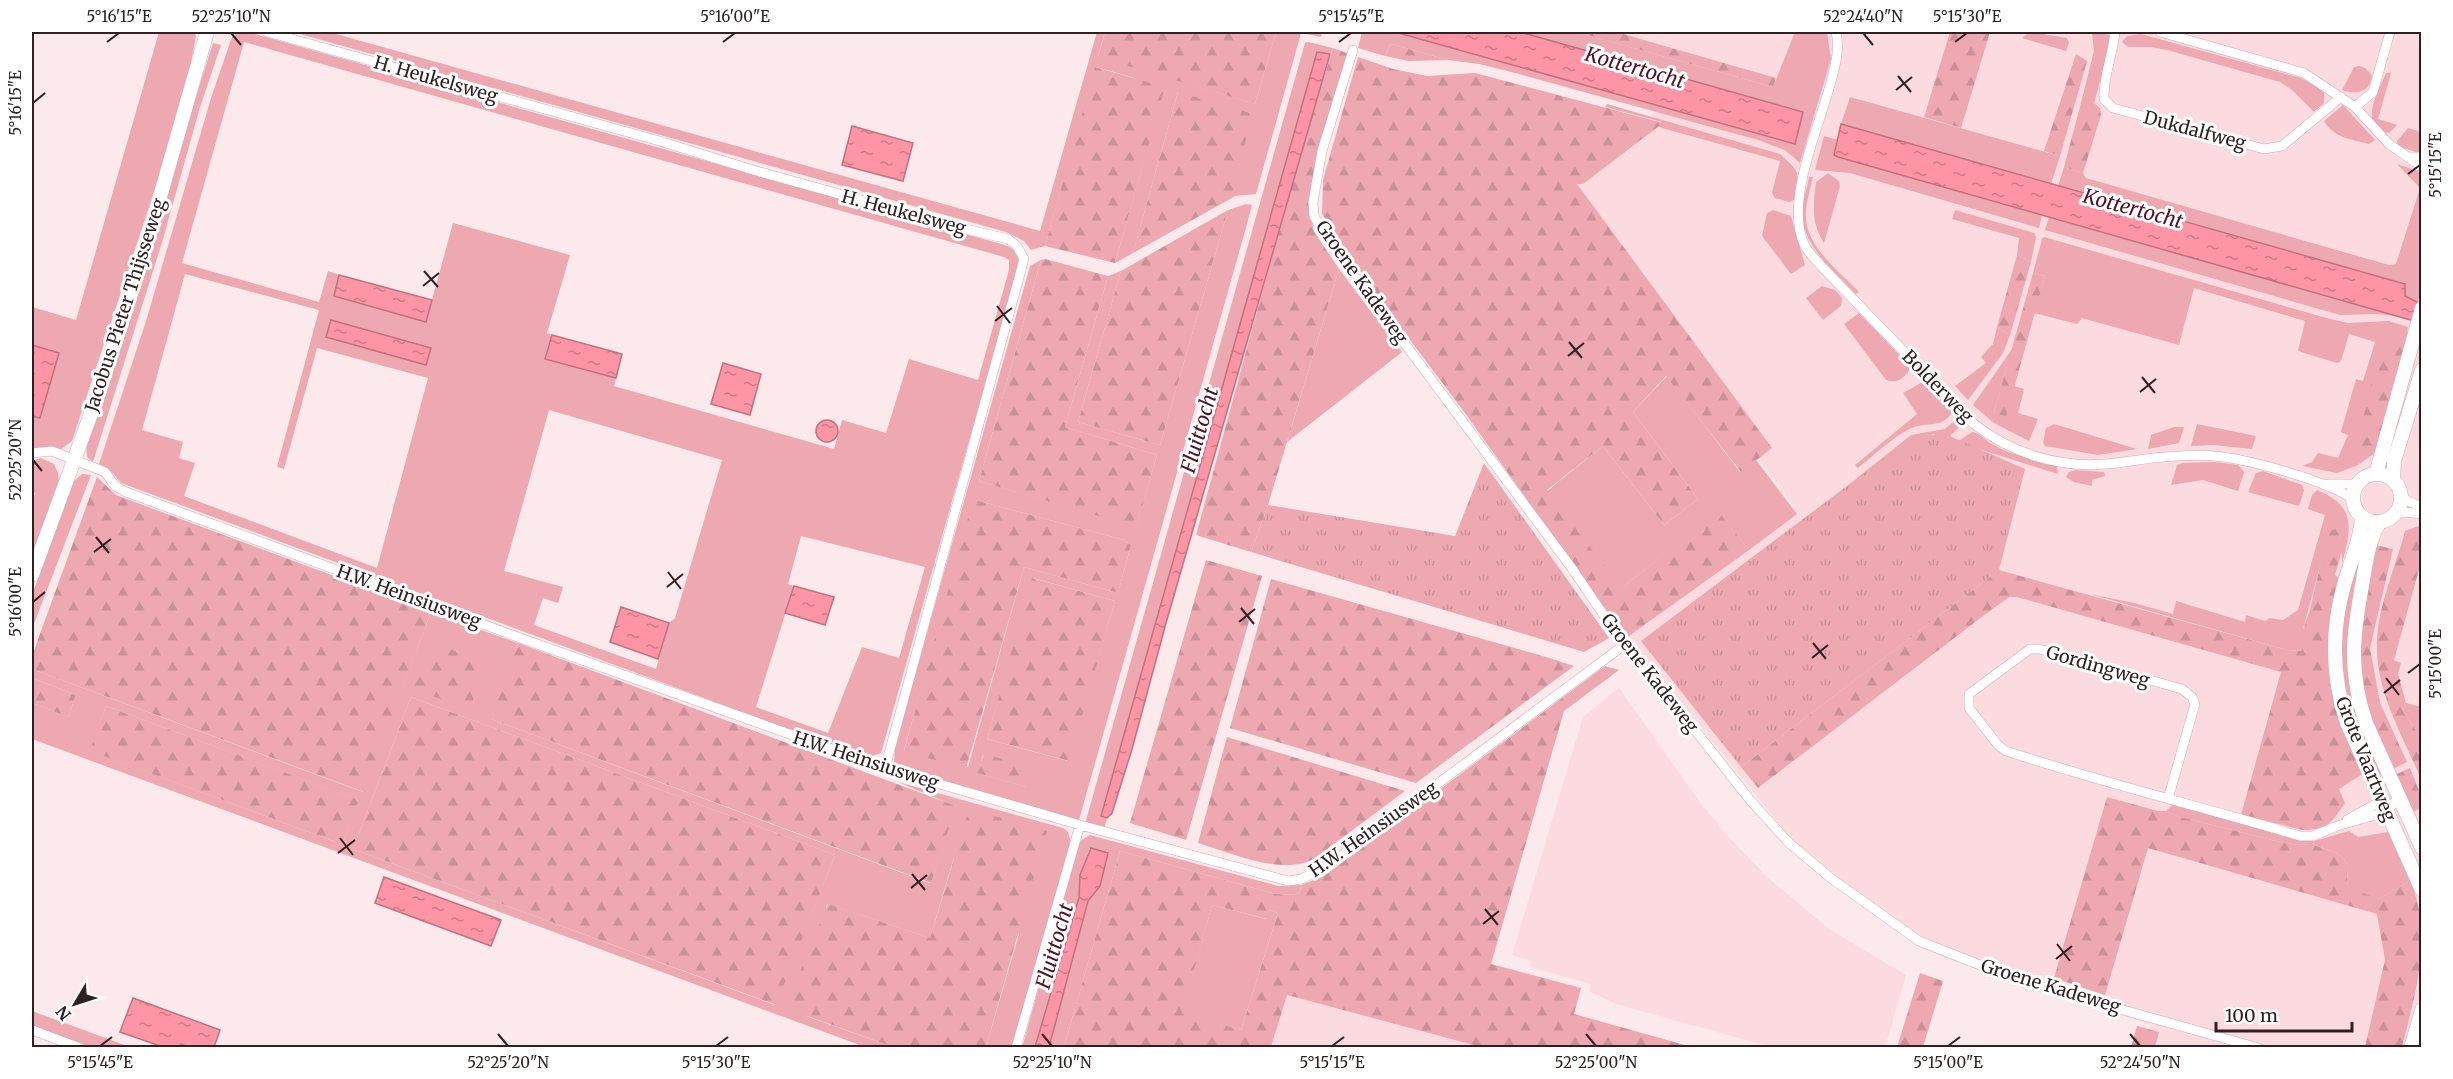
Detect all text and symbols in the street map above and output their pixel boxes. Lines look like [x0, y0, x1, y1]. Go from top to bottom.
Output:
text: 5°16'15"E [87, 7, 152, 26]
text: 52°25'10"N [191, 7, 271, 26]
text: 5°16'00"E [700, 7, 770, 26]
text: 5°15'45"E [1318, 7, 1384, 26]
text: 52°24'40"N [1823, 7, 1903, 26]
text: 5°15'30"E [1933, 7, 2002, 26]
water label: Kottertocht [1581, 41, 1688, 93]
street label: H. Heukelsweg [371, 50, 501, 108]
text: 5°16'15"E [6, 70, 25, 136]
street label: Dukdalfweg [2141, 105, 2249, 155]
text: 5°15'15"E [2426, 132, 2445, 198]
water label: Kottertocht [2079, 182, 2186, 233]
street label: H. Heukelsweg [839, 184, 969, 240]
street label: Jacobus Pieter Thijsseweg [79, 195, 171, 416]
street label: Groene Kadeweg [1311, 216, 1413, 348]
street label: Bolderweg [1897, 345, 1979, 427]
water label: Fluittocht [1175, 384, 1223, 477]
text: 52°25'20"N [6, 419, 25, 501]
street label: H.W. Heinsiusweg [334, 559, 485, 633]
text: 5°16'00"E [6, 567, 25, 637]
street label: Groene Kadeweg [1596, 609, 1704, 737]
text: 5°15'00"E [2426, 629, 2445, 699]
street label: Gordingweg [2044, 640, 2153, 692]
street label: Grote Vaartweg [2330, 693, 2402, 825]
street label: H.W. Heinsiusweg [790, 726, 942, 794]
street label: H.W. Heinsiusweg [1304, 776, 1442, 882]
water label: Fluittocht [1030, 900, 1078, 993]
street label: Groene Kadeweg [1978, 954, 2124, 1018]
north arrow [45, 974, 105, 1034]
scale bar [2216, 995, 2352, 1033]
text: N [51, 1002, 75, 1025]
text: 100 m [2225, 1004, 2278, 1027]
text: 5°15'45"E [67, 1053, 133, 1072]
text: 52°25'20"N [467, 1053, 549, 1072]
text: 5°15'30"E [682, 1053, 751, 1072]
text: 52°25'10"N [1012, 1053, 1092, 1072]
text: 5°15'15"E [1299, 1053, 1365, 1072]
text: 52°25'00"N [1555, 1053, 1638, 1072]
text: 5°15'00"E [1913, 1053, 1983, 1072]
text: 52°24'50"N [2100, 1053, 2181, 1072]

